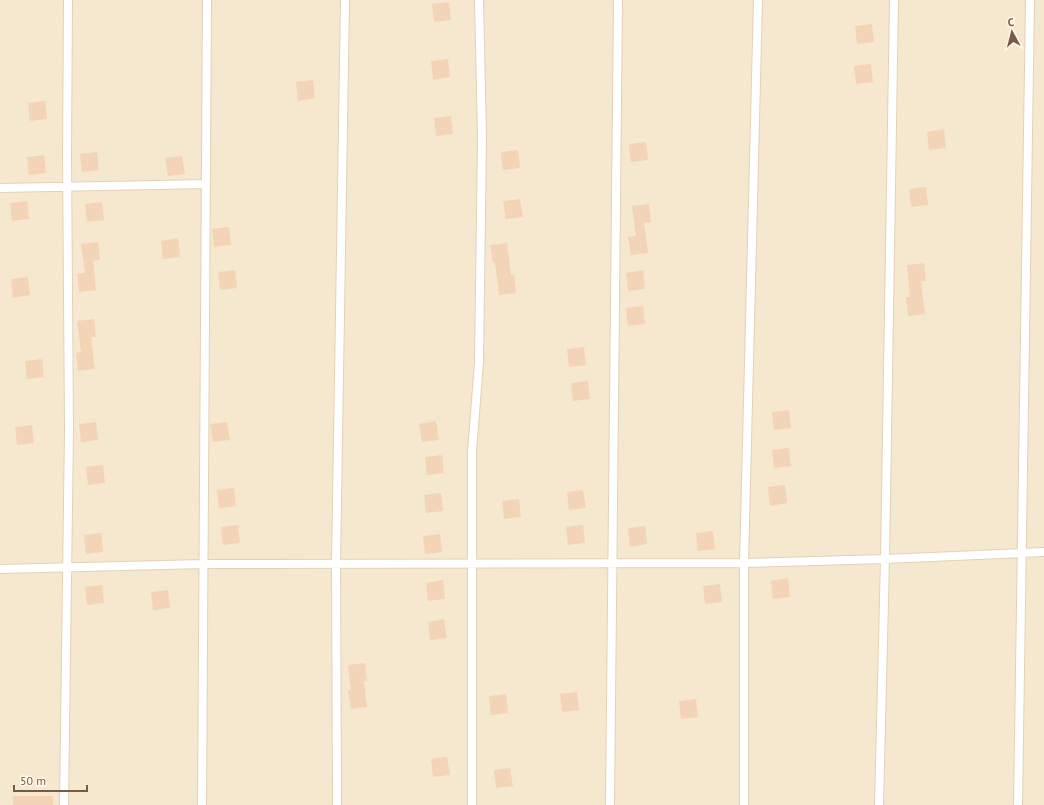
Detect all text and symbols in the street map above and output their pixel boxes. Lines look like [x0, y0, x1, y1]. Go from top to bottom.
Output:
north arrow [992, 12, 1032, 52]
text: С [1007, 15, 1015, 29]
scale bar [14, 767, 87, 793]
text: 50 m [20, 773, 46, 788]

